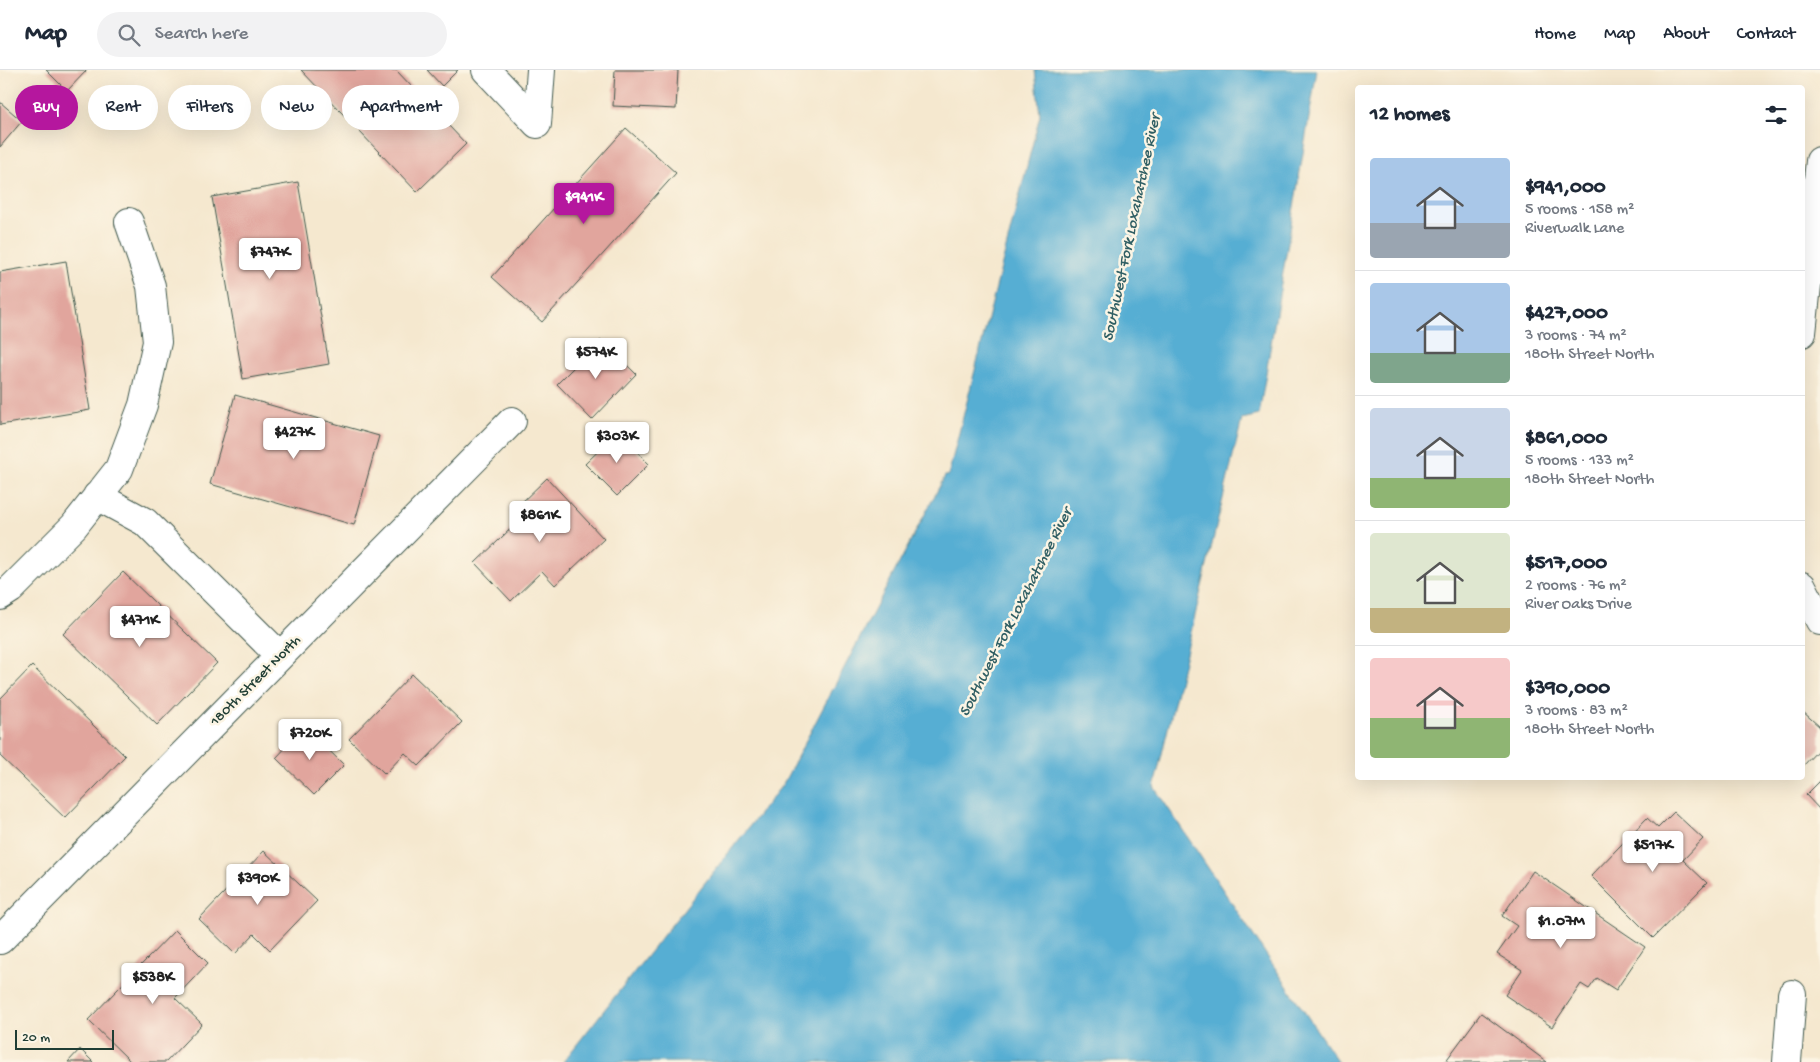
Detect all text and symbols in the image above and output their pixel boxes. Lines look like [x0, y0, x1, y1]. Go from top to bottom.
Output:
search box [97, 12, 447, 57]
text: Map [25, 20, 67, 49]
icon: search [115, 21, 143, 49]
text: Search here [155, 23, 248, 46]
text: Home [1534, 24, 1576, 45]
text: Map [1604, 24, 1635, 45]
text: About [1663, 24, 1709, 45]
text: Contact [1737, 24, 1795, 45]
chip: Buy [15, 85, 78, 130]
chip: Rent [88, 85, 158, 130]
chip: Filters [168, 85, 251, 130]
chip: New [261, 85, 332, 130]
chip: Apartment [342, 85, 459, 130]
icon: filters [1762, 101, 1790, 129]
text: 12 homes [1370, 103, 1449, 128]
water label: Southwest Fork Loxahatchee River [1100, 110, 1167, 343]
text: $941,000 [1525, 176, 1606, 201]
icon: home [1410, 178, 1470, 238]
pin: $941K [549, 182, 619, 225]
text: $941K [565, 189, 603, 208]
text: 5 rooms · 158 m² [1525, 201, 1634, 220]
text: Riverwalk Lane [1525, 220, 1624, 239]
pin: $747K [235, 238, 305, 280]
text: $747K [250, 244, 290, 263]
text: $427,000 [1525, 302, 1608, 327]
icon: home [1410, 303, 1470, 363]
text: 3 rooms · 74 m² [1525, 327, 1627, 346]
pin: $574K [561, 338, 631, 380]
text: $574K [576, 344, 616, 363]
text: 180th Street North [1525, 346, 1654, 365]
pin: $427K [259, 418, 329, 460]
pin: $303K [582, 422, 652, 464]
text: $427K [274, 424, 314, 443]
text: $861,000 [1525, 427, 1607, 452]
text: $303K [596, 428, 638, 447]
icon: home [1410, 428, 1470, 488]
text: 5 rooms · 133 m² [1525, 452, 1634, 471]
text: 180th Street North [1525, 471, 1654, 490]
pin: $861K [505, 500, 575, 543]
water label: Southwest Fork Loxahatchee River [956, 503, 1079, 720]
text: $861K [520, 507, 560, 526]
text: $517,000 [1525, 552, 1607, 577]
icon: home [1410, 553, 1470, 613]
text: 2 rooms · 76 m² [1525, 577, 1627, 596]
text: River Oaks Drive [1525, 596, 1632, 615]
pin: $471K [105, 606, 175, 648]
text: $471K [121, 612, 159, 631]
street label: 180th Street North [206, 632, 305, 731]
text: $390,000 [1525, 677, 1610, 702]
icon: home [1410, 678, 1470, 738]
text: 3 rooms · 83 m² [1525, 702, 1628, 721]
pin: $720K [275, 718, 345, 761]
text: 180th Street North [1525, 721, 1654, 740]
text: $720K [289, 725, 331, 744]
pin: $517K [1618, 830, 1688, 873]
text: $517K [1633, 837, 1673, 856]
pin: $390K [223, 864, 293, 906]
text: $390K [237, 870, 279, 889]
pin: $1.07M [1520, 906, 1602, 949]
text: $1.07M [1537, 913, 1585, 932]
pin: $538K [118, 962, 188, 1005]
text: $538K [132, 969, 174, 988]
scale bar [15, 1027, 114, 1050]
text: 20 m [22, 1030, 50, 1047]

